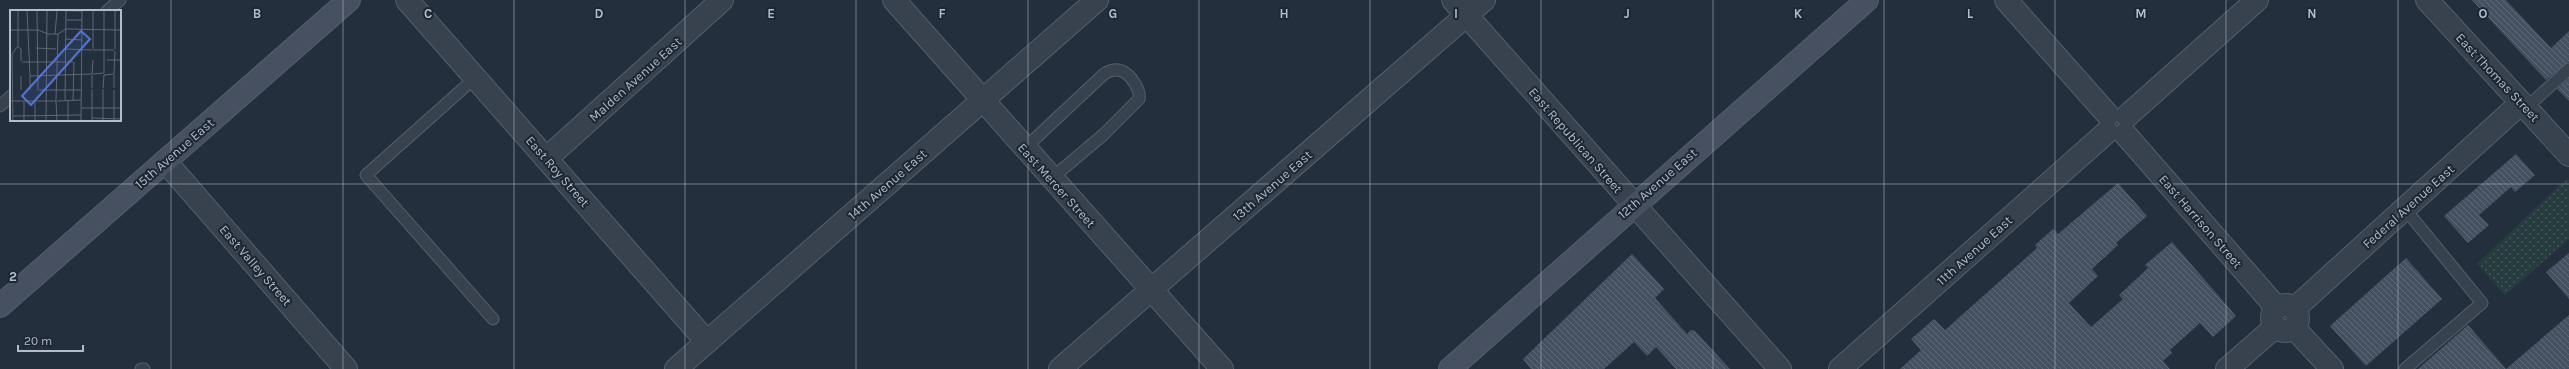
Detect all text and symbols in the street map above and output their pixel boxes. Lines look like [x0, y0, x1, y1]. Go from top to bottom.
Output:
text: B [253, 6, 261, 21]
text: C [424, 6, 432, 21]
text: D [595, 6, 604, 21]
text: E [767, 6, 775, 21]
text: F [938, 6, 946, 21]
text: G [1109, 6, 1117, 21]
text: H [1279, 6, 1289, 21]
text: I [1454, 6, 1458, 21]
text: J [1624, 6, 1630, 21]
text: K [1794, 6, 1803, 21]
text: L [1967, 6, 1974, 21]
text: M [2135, 6, 2147, 21]
text: N [2307, 6, 2317, 21]
text: O [2479, 6, 2488, 21]
inset map [10, 10, 121, 121]
street label: East Thomas Street [2453, 30, 2543, 125]
street label: Malden Avenue East [586, 34, 685, 125]
street label: East Republican Street [1526, 84, 1626, 196]
street label: 15th Avenue East [132, 115, 217, 192]
street label: East Roy Street [523, 133, 593, 210]
street label: East Mercer Street [1015, 140, 1099, 231]
street label: 12th Avenue East [1615, 145, 1700, 222]
street label: 14th Avenue East [845, 146, 930, 223]
street label: 13th Avenue East [1230, 147, 1315, 224]
street label: Federal Avenue East [2359, 161, 2457, 251]
street label: East Harrison Street [2156, 172, 2245, 271]
street label: 11th Avenue East [1933, 212, 2015, 288]
street label: East Valley Street [216, 222, 295, 309]
text: 2 [9, 269, 17, 284]
scale bar [18, 327, 83, 353]
text: 20 m [24, 334, 52, 348]

